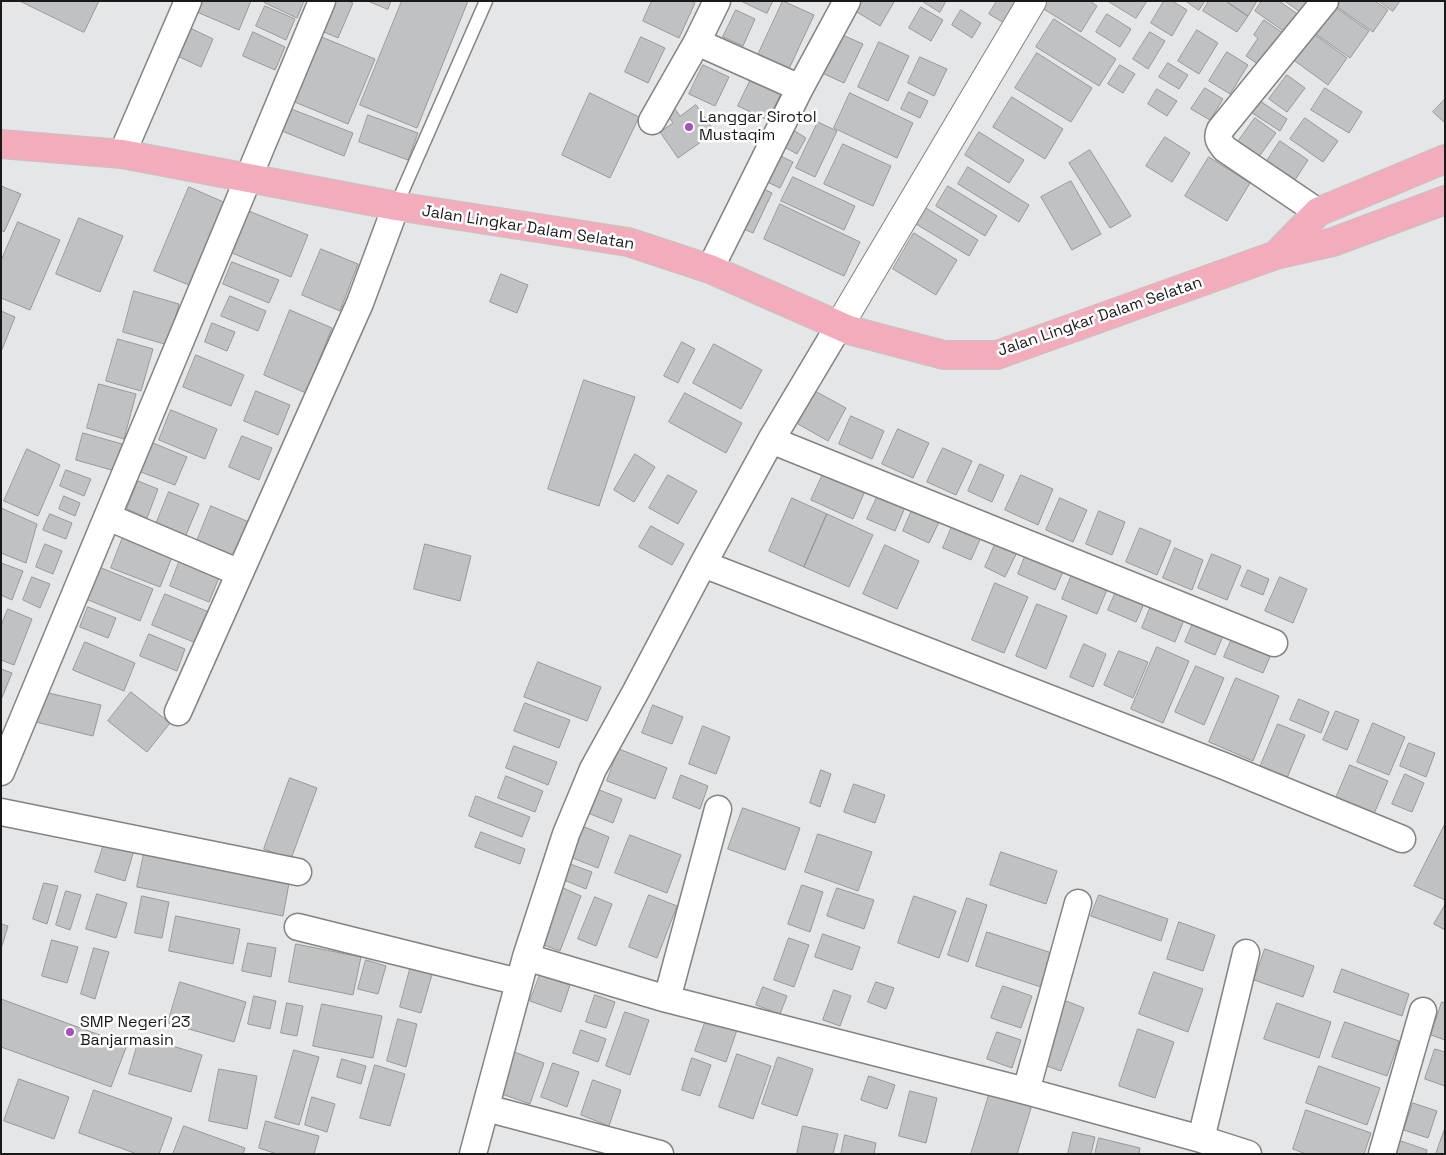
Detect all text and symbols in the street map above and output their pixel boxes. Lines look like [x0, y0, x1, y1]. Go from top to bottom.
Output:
place label: Langgar Sirotol Mustaqim [699, 108, 817, 146]
marker: Langgar Sirotol Mustaqim [683, 121, 695, 133]
street label: Jalan Lingkar Dalam Selatan [420, 202, 636, 254]
street label: Jalan Lingkar Dalam Selatan [995, 273, 1205, 361]
place label: SMP Negeri 23 Banjarmasin [80, 1013, 191, 1051]
marker: SMP Negeri 23 Banjarmasin [64, 1026, 76, 1038]

